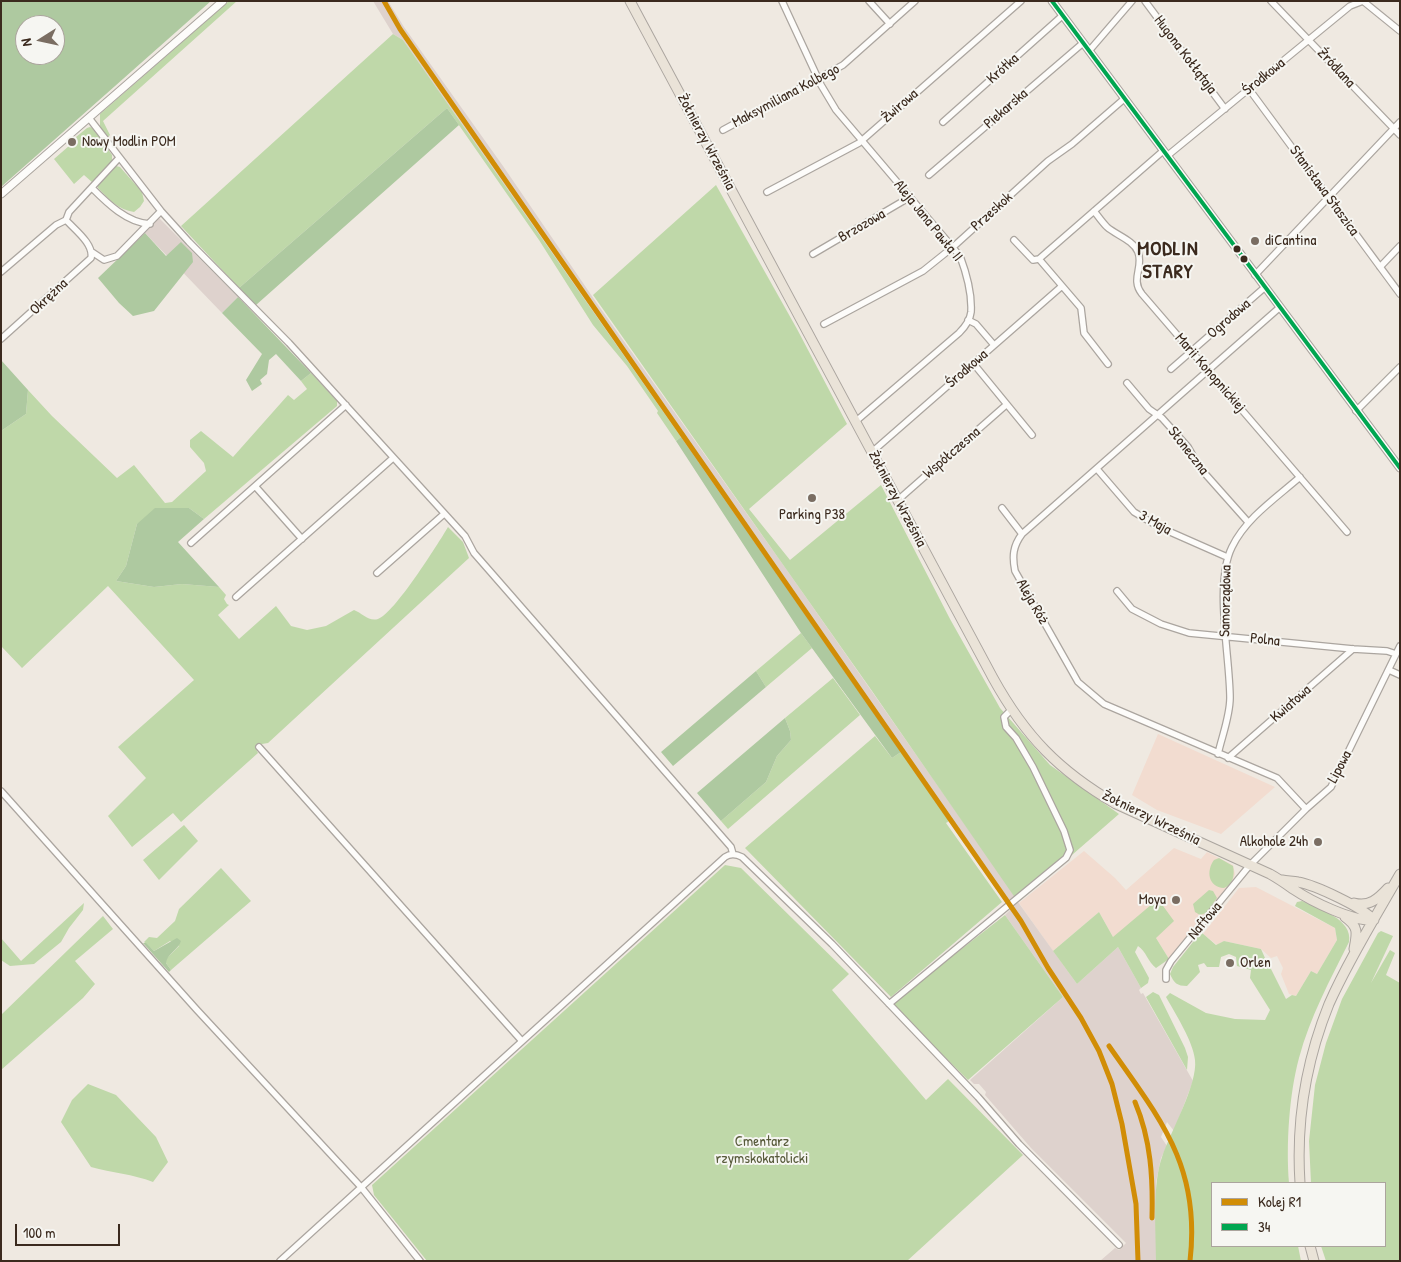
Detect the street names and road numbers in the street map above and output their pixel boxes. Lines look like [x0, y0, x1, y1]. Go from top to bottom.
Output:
street label: Hugona Kołłątaja [1150, 12, 1220, 98]
street label: Źródlana [1313, 44, 1359, 92]
street label: Krótka [983, 50, 1023, 88]
street label: Środkowa [1239, 54, 1289, 100]
street label: Maksymiliana Kolbego [729, 60, 843, 132]
street label: Żwirowa [878, 85, 922, 127]
street label: Piekarska [980, 85, 1032, 133]
street label: Żołnierzy Września [673, 91, 739, 193]
street label: Stanisława Staszica [1285, 142, 1363, 240]
street label: Aleja Jana Pawła II [890, 177, 966, 265]
street label: Przeskok [968, 189, 1016, 235]
street label: Brzozowa [835, 205, 889, 247]
street label: Okrężna [26, 275, 72, 319]
street label: Ogrodowa [1204, 295, 1254, 343]
street label: Marii Konopnickiej [1171, 330, 1249, 416]
street label: Środkowa [942, 346, 992, 392]
street label: Współczesna [920, 423, 984, 483]
street label: Słoneczna [1164, 423, 1212, 479]
street label: Żołnierzy Września [864, 448, 930, 550]
street label: 3 Maja [1136, 507, 1174, 539]
street label: Samorządowa [1216, 565, 1236, 637]
street label: Aleja Róż [1012, 576, 1052, 628]
street label: Polna [1249, 629, 1281, 651]
street label: Kwiatowa [1267, 681, 1315, 727]
street label: Lipowa [1324, 748, 1356, 786]
street label: Żołnierzy Września [1099, 787, 1203, 849]
street label: Naftowa [1184, 899, 1226, 943]

